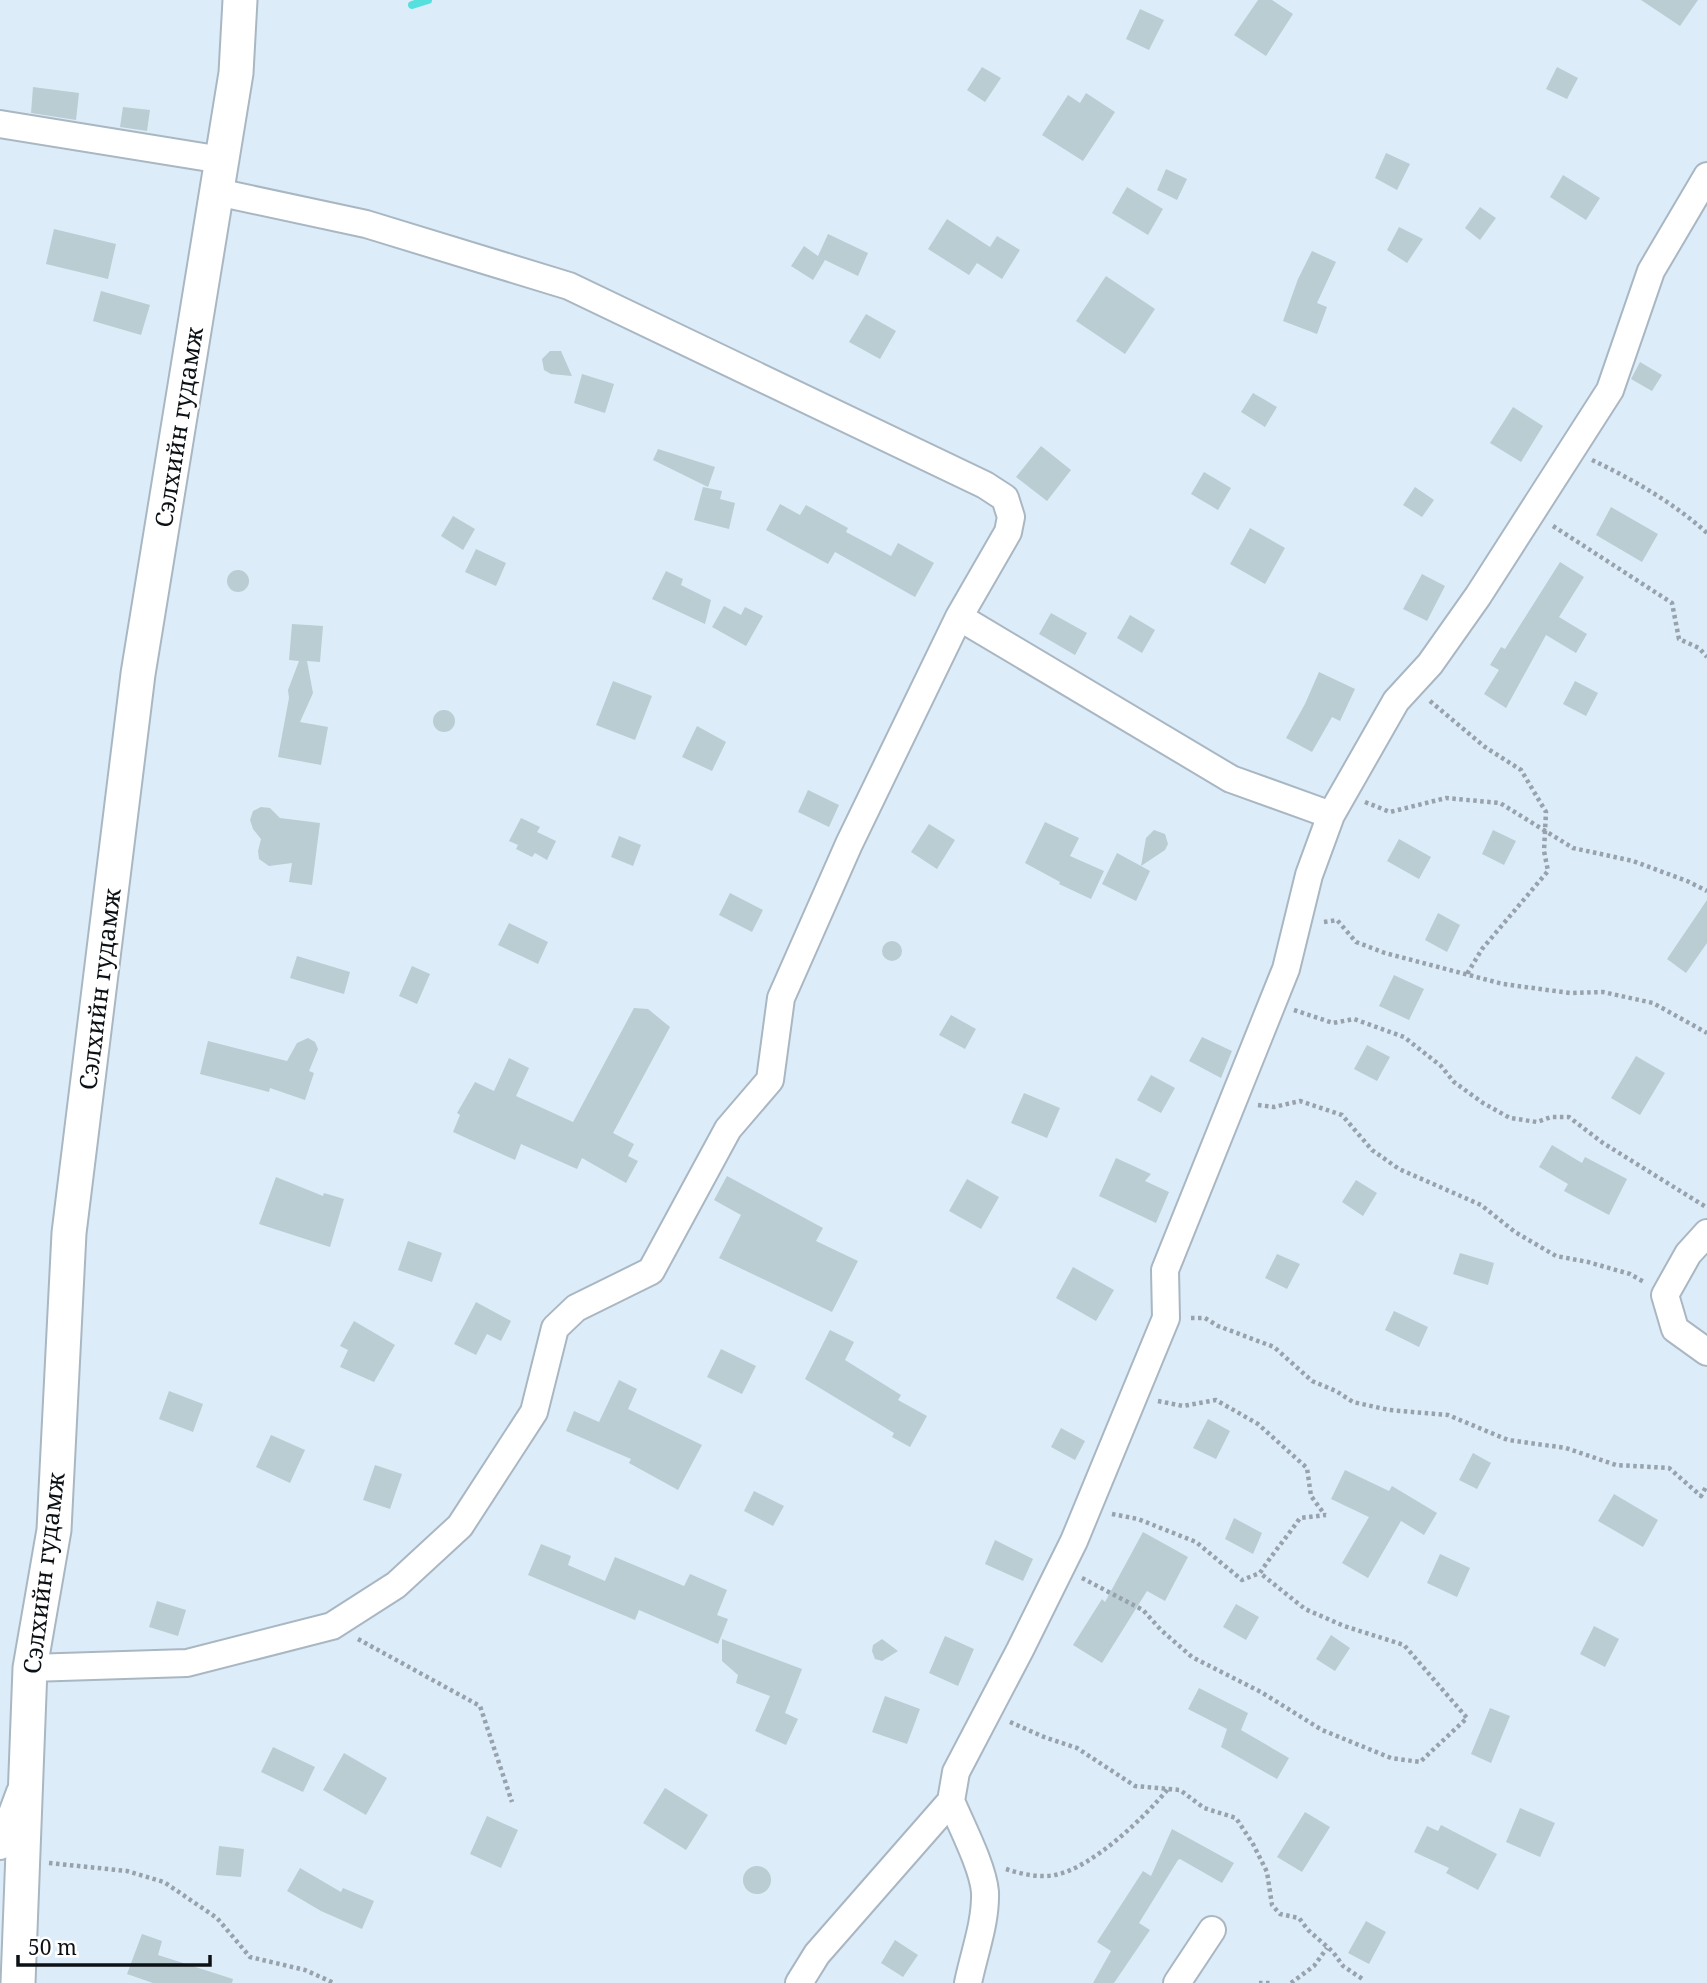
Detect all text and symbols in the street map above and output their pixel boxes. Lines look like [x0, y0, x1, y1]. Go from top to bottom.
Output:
street label: Сэлхийн гудамж [146, 324, 210, 530]
street label: Сэлхийн гудамж [70, 886, 128, 1091]
street label: Сэлхийн гудамж [14, 1470, 72, 1675]
scale bar [18, 1924, 210, 1968]
text: 50 m [28, 1933, 77, 1961]

